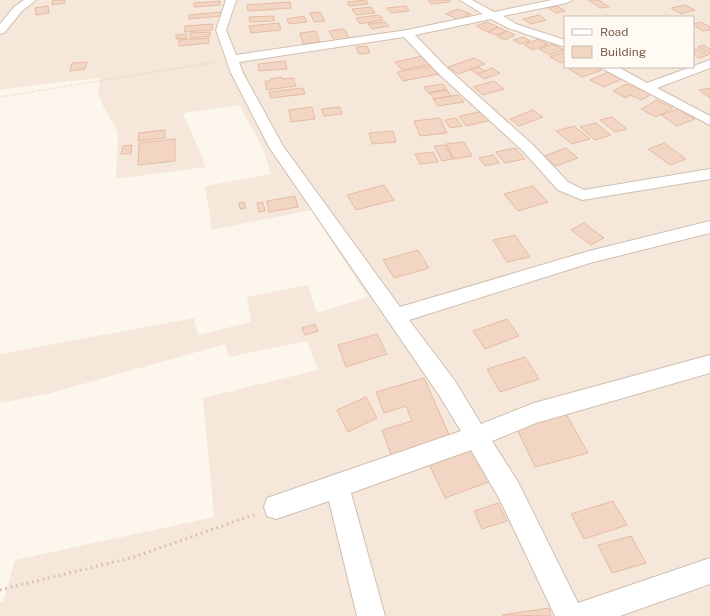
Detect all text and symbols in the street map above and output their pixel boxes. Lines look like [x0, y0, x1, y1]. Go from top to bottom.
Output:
legend [564, 16, 694, 68]
text: Road [600, 25, 628, 39]
text: Building [600, 45, 646, 59]

